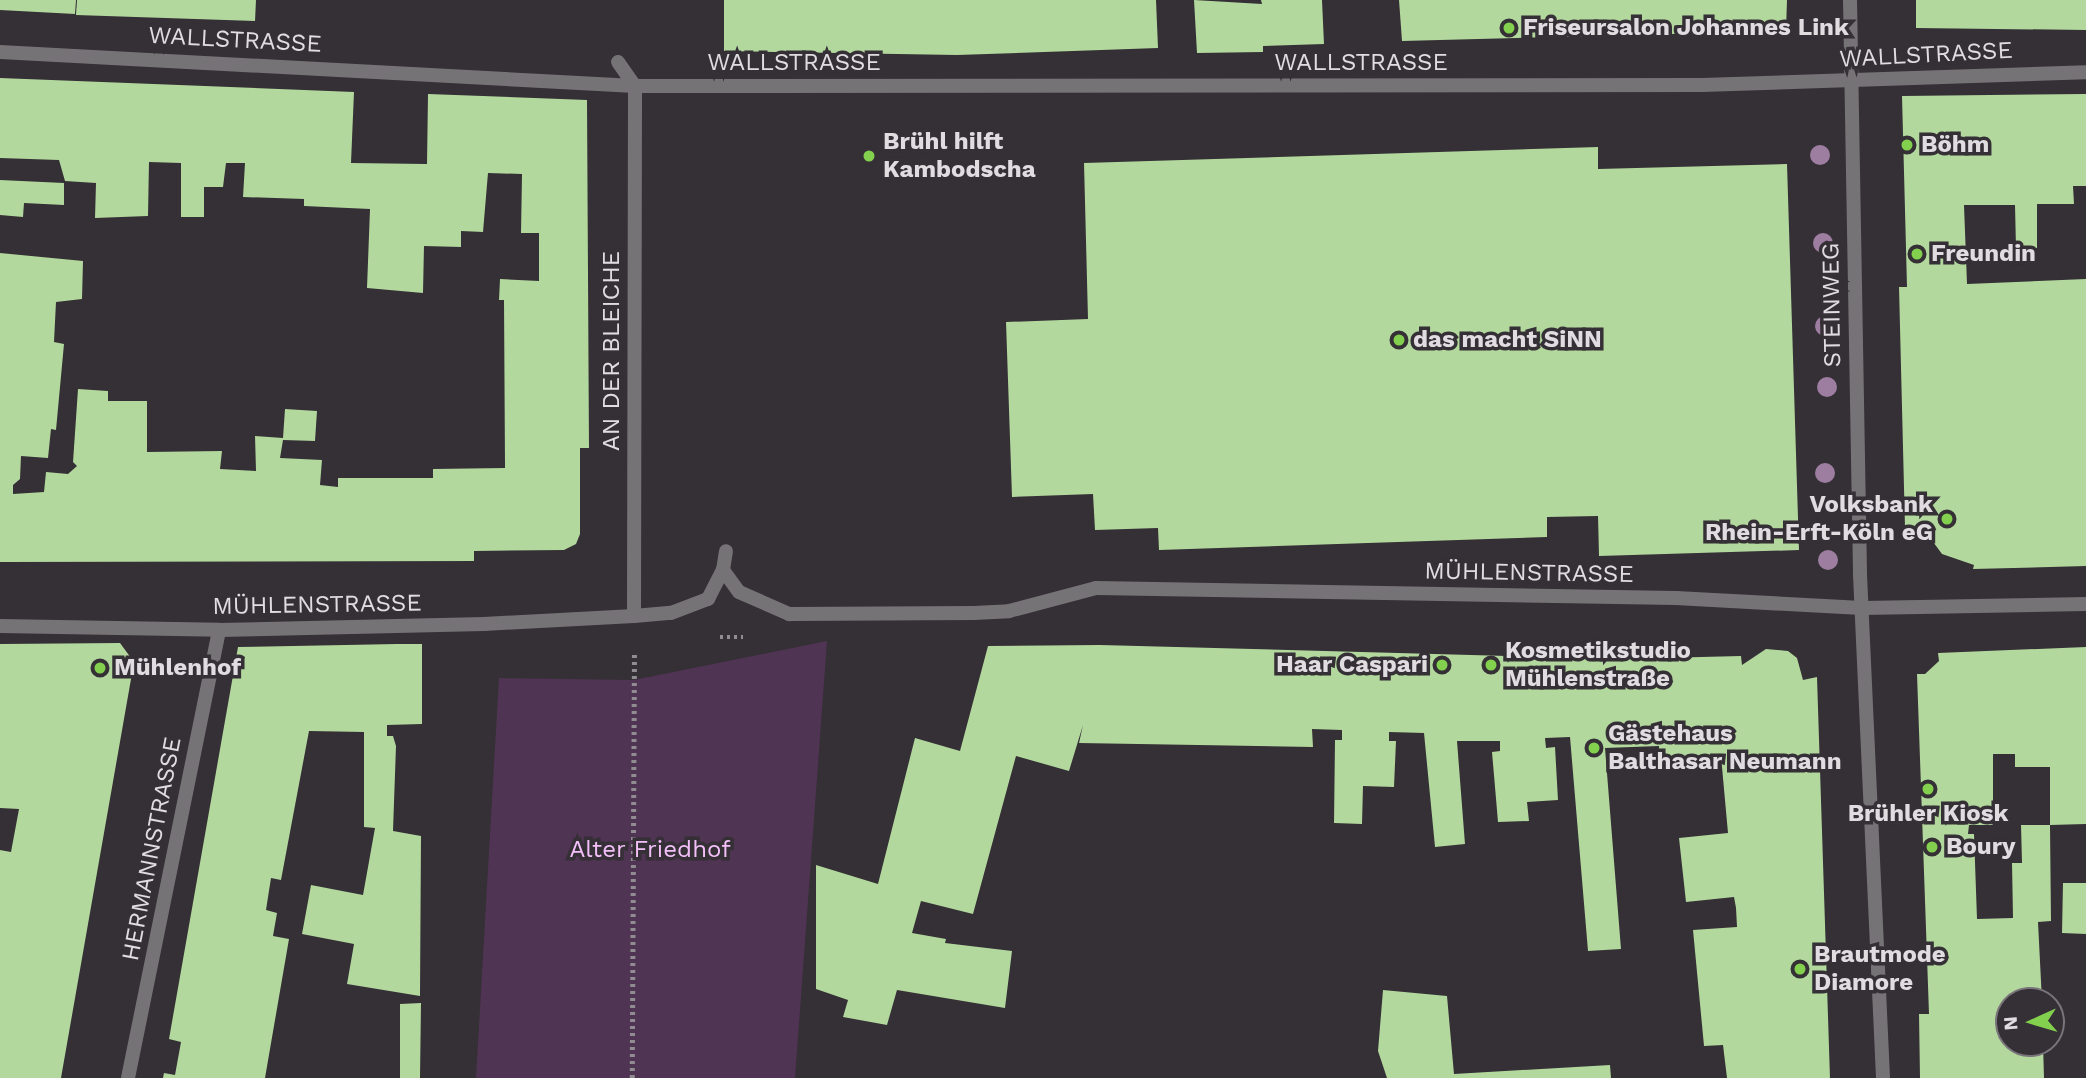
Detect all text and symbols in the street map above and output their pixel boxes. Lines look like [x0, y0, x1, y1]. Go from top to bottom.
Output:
place label: Friseursalon Johannes Link [1523, 14, 1849, 42]
marker: Friseursalon Johannes Link [1501, 20, 1517, 36]
street label: WALLSTRASSE [148, 21, 322, 59]
street label: WALLSTRASSE [1839, 36, 2013, 74]
street label: WALLSTRASSE [707, 49, 881, 77]
street label: WALLSTRASSE [1274, 49, 1448, 77]
place label: Brühl hilft Kambodscha [883, 128, 1036, 184]
place label: Böhm [1921, 131, 1989, 159]
marker: Böhm [1899, 137, 1915, 153]
marker: Brühl hilft Kambodscha [861, 148, 877, 164]
place label: Freundin [1931, 240, 2036, 268]
street label: STEINWEG [1817, 242, 1847, 368]
marker: Freundin [1909, 246, 1925, 262]
street label: AN DER BLEICHE [598, 251, 626, 451]
place label: das macht SiNN [1413, 326, 1602, 354]
marker: das macht SiNN [1391, 332, 1407, 348]
place label: Volksbank Rhein-Erft-Köln eG [1705, 491, 1933, 547]
marker: Volksbank Rhein-Erft-Köln eG [1939, 511, 1955, 527]
street label: MÜHLENSTRASSE [1424, 557, 1634, 589]
street label: MÜHLENSTRASSE [212, 589, 422, 621]
place label: Kosmetikstudio Mühlenstraße [1505, 637, 1691, 693]
place label: Haar Caspari [1276, 651, 1428, 679]
place label: Mühlenhof [114, 654, 241, 682]
marker: Haar Caspari [1434, 657, 1450, 673]
marker: Kosmetikstudio Mühlenstraße [1483, 657, 1499, 673]
marker: Mühlenhof [92, 660, 108, 676]
place label: Gästehaus Balthasar Neumann [1608, 720, 1842, 776]
street label: HERMANNSTRASSE [116, 735, 188, 963]
marker: Gästehaus Balthasar Neumann [1586, 740, 1602, 756]
marker: Brühler Kiosk [1920, 781, 1936, 797]
place label: Brühler Kiosk [1847, 800, 2009, 828]
place label: Boury [1946, 833, 2015, 861]
park label: Alter Friedhof [569, 836, 731, 864]
marker: Boury [1924, 839, 1940, 855]
place label: Brautmode Diamore [1814, 941, 1946, 997]
marker: Brautmode Diamore [1792, 961, 1808, 977]
north arrow [1995, 987, 2065, 1057]
text: N [1999, 1016, 2023, 1031]

